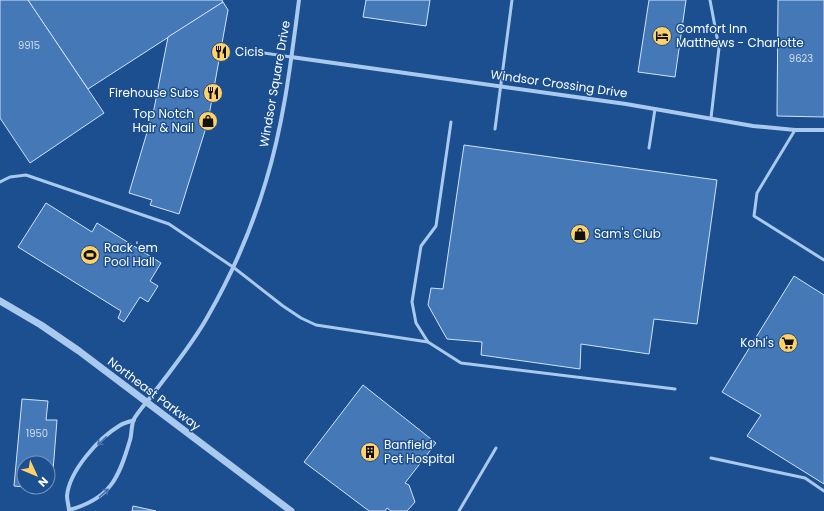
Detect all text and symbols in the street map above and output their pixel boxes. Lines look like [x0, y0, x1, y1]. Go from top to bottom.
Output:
street label: Windsor Square Drive [255, 19, 294, 149]
place label: Comfort Inn Matthews - Charlotte [676, 20, 804, 51]
hotel icon: Comfort Inn Matthews - Charlotte [651, 25, 673, 47]
house number: 9915 [18, 38, 40, 53]
restaurant icon: Cicis [210, 41, 232, 63]
place label: Cicis [235, 43, 264, 60]
house number: 9623 [789, 51, 813, 66]
street label: Windsor Crossing Drive [490, 65, 629, 102]
restaurant icon: Firehouse Subs [202, 82, 224, 104]
place label: Firehouse Subs [109, 84, 199, 101]
place label: Top Notch Hair & Nail [132, 105, 194, 136]
shop icon: Top Notch Hair & Nail [197, 110, 219, 132]
shop icon: Sam's Club [569, 223, 591, 245]
place label: Sam's Club [594, 225, 661, 242]
place label: Rack 'em Pool Hall [104, 239, 158, 270]
sports icon: Rack 'em Pool Hall [79, 244, 101, 266]
supermarket icon: Kohl's [777, 332, 799, 354]
place label: Kohl's [740, 334, 774, 351]
street label: Northeast Parkway [104, 353, 205, 434]
house number: 1950 [26, 426, 48, 441]
place label: Banfield Pet Hospital [384, 436, 455, 467]
one-way arrow [96, 437, 107, 446]
building icon: Banfield Pet Hospital [359, 441, 381, 463]
north arrow [16, 455, 56, 495]
text: N [35, 473, 52, 490]
one-way arrow [98, 489, 109, 498]

